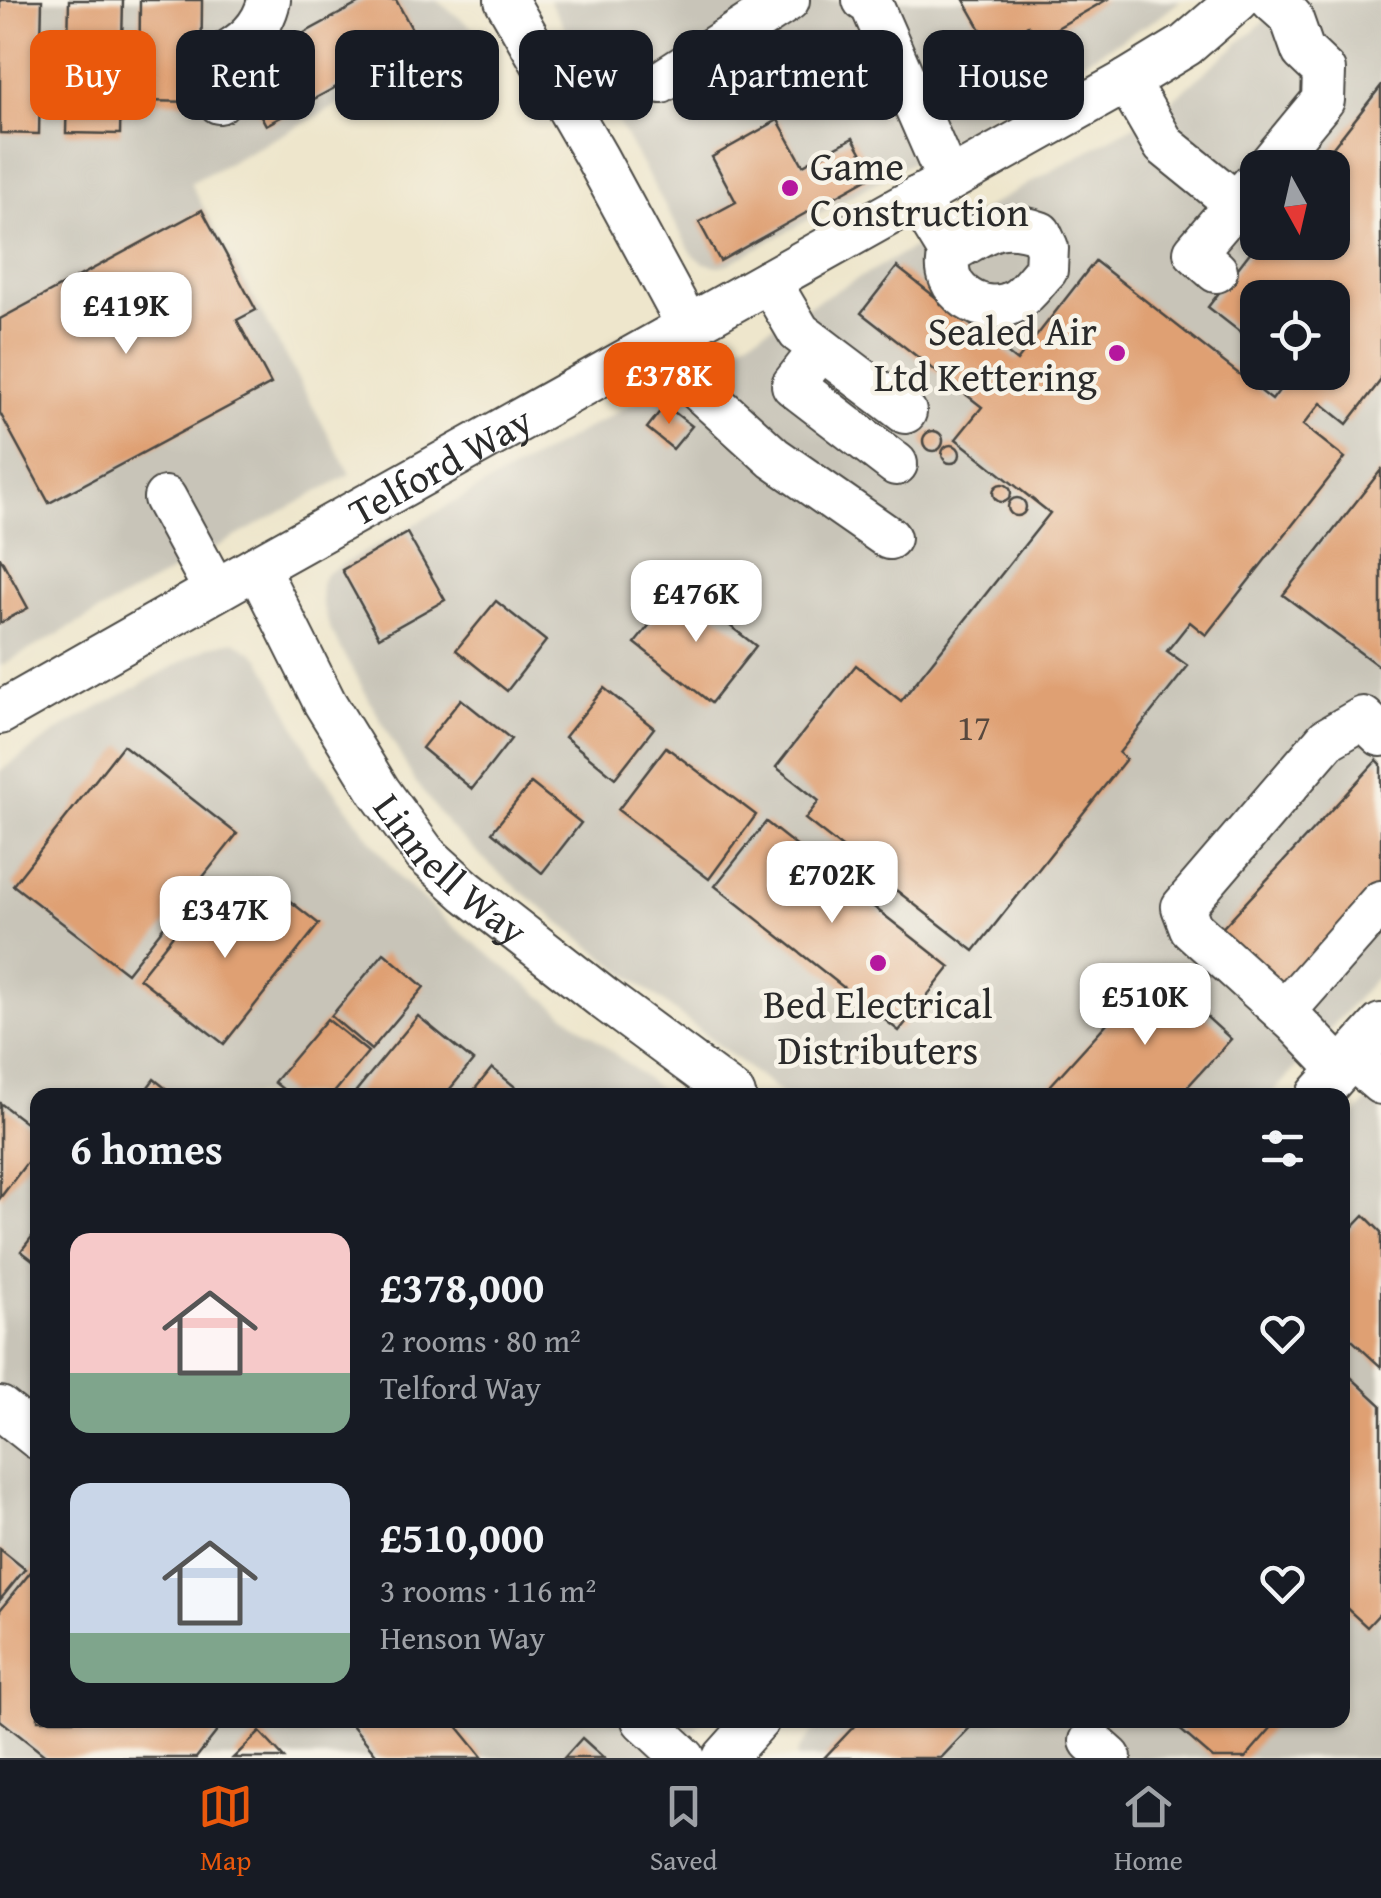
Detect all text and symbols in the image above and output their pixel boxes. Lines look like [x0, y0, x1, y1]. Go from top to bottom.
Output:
chip: Buy [30, 30, 156, 120]
chip: Rent [176, 30, 315, 120]
chip: Filters [335, 30, 499, 120]
chip: New [519, 30, 653, 120]
chip: Apartment [673, 30, 903, 120]
chip: House [923, 30, 1084, 120]
place label: Game Construction [810, 136, 1029, 241]
north arrow [1240, 150, 1350, 260]
map controls [1240, 150, 1350, 390]
marker: Game Construction [779, 177, 801, 199]
pin: £419K [56, 272, 196, 357]
button: locate [1240, 280, 1350, 390]
text: £419K [83, 281, 169, 328]
place label: Sealed Air Ltd Kettering [874, 301, 1097, 406]
pin: £378K [599, 342, 739, 427]
marker: Sealed Air Ltd Kettering [1106, 342, 1128, 364]
text: £378K [626, 351, 712, 398]
street label: Telford Way [337, 390, 542, 540]
pin: £476K [626, 560, 766, 645]
text: £476K [653, 569, 739, 616]
house number: 17 [957, 702, 991, 753]
street label: Linnell Way [360, 780, 541, 959]
pin: £702K [762, 841, 902, 926]
text: £702K [789, 850, 875, 897]
pin: £347K [155, 876, 295, 961]
text: £347K [182, 885, 268, 932]
marker: Bed Electrical Distributers [867, 952, 889, 974]
pin: £510K [1075, 963, 1215, 1048]
text: £510K [1102, 972, 1188, 1019]
place label: Bed Electrical Distributers [763, 974, 993, 1079]
text: 6 homes [70, 1118, 223, 1179]
icon: filters [1255, 1121, 1310, 1176]
text: £378,000 [380, 1256, 544, 1317]
icon: home [150, 1273, 270, 1393]
icon: heart [1255, 1306, 1310, 1361]
text: 2 rooms · 80 m² [380, 1317, 581, 1364]
text: Telford Way [380, 1364, 541, 1411]
text: £510,000 [380, 1506, 544, 1567]
icon: home [150, 1523, 270, 1643]
icon: heart [1255, 1556, 1310, 1611]
text: 3 rooms · 116 m² [380, 1567, 596, 1614]
text: Henson Way [380, 1614, 545, 1661]
tab: Map [198, 1779, 253, 1880]
tab: Saved [650, 1779, 717, 1880]
tab: Home [1114, 1779, 1183, 1880]

